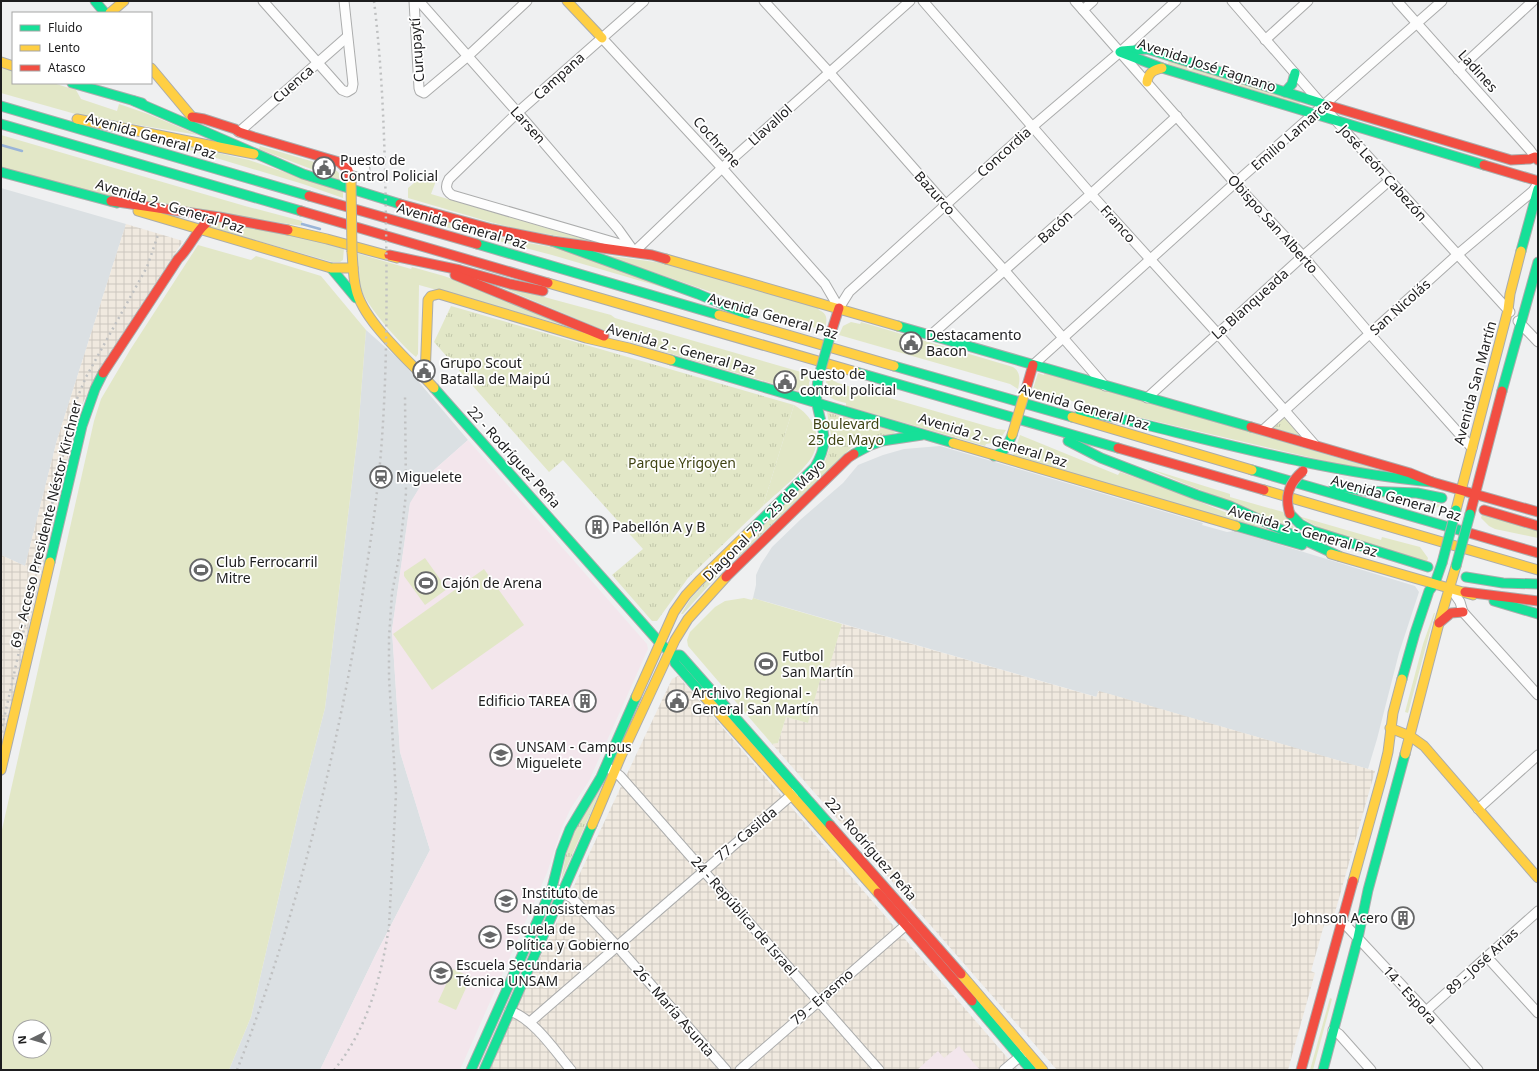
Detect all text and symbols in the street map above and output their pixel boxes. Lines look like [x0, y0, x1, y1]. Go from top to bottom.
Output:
legend [12, 12, 152, 84]
street label: Curupaytí [405, 17, 428, 83]
text: Fluido [48, 19, 82, 36]
street label: Avenida José Fagnano [1136, 33, 1279, 96]
text: Lento [48, 39, 80, 56]
street label: Ladines [1454, 45, 1503, 96]
street label: Campana [529, 48, 588, 104]
text: Atasco [48, 59, 86, 76]
street label: Cuenca [268, 61, 317, 107]
street label: Emilio Lamarca [1247, 95, 1335, 175]
street label: Llavallol [744, 100, 796, 149]
street label: Larsen [507, 102, 550, 147]
street label: Avenida General Paz [84, 108, 219, 163]
street label: Cochrane [689, 112, 745, 171]
street label: José León Cabezón [1334, 119, 1432, 225]
street label: Concordia [973, 122, 1035, 181]
place label: Puesto de Control Policial [340, 150, 438, 185]
public building icon: Puesto de Control Policial [311, 155, 337, 181]
street label: Bazurco [911, 167, 960, 219]
street label: Obispo San Alberto [1224, 170, 1323, 277]
street label: Avenida 2 - General Paz [94, 174, 247, 237]
street label: Avenida General Paz [395, 198, 530, 253]
street label: Franco [1096, 201, 1140, 247]
street label: Bacón [1033, 206, 1076, 247]
street label: La Blanqueada [1207, 264, 1292, 343]
street label: San Nicolás [1365, 274, 1434, 339]
street label: Avenida General Paz [706, 288, 841, 343]
street label: Avenida 2 - General Paz [604, 318, 758, 379]
street label: Avenida San Martín [1449, 319, 1500, 447]
place label: Destacamento Bacon [926, 325, 1021, 360]
public building icon: Destacamento Bacon [898, 330, 924, 356]
place label: Grupo Scout Batalla de Maipú [440, 353, 550, 388]
public building icon: Grupo Scout Batalla de Maipú [411, 358, 437, 384]
place label: Puesto de control policial [800, 364, 896, 399]
public building icon: Puesto de control policial [772, 369, 798, 395]
street label: Avenida General Paz [1017, 379, 1152, 434]
street label: 69 - Acceso Presidente Néstor Kirchner [6, 398, 86, 650]
street label: 22 - Rodríguez Peña [463, 402, 565, 512]
street label: Avenida 2 - General Paz [917, 408, 1070, 471]
park label: Boulevard 25 de Mayo [808, 414, 884, 449]
park label: Parque Yrigoyen [628, 453, 736, 472]
street label: Diagonal 79 - 25 de Mayo [698, 454, 829, 585]
station icon: Miguelete [368, 464, 394, 490]
place label: Miguelete [396, 467, 462, 486]
street label: Avenida General Paz [1329, 470, 1464, 525]
street label: Avenida 2 - General Paz [1226, 500, 1380, 561]
building icon: Pabellón A y B [584, 514, 610, 540]
place label: Pabellón A y B [612, 517, 705, 536]
place label: Club Ferrocarril Mitre [216, 552, 318, 587]
sports icon: Club Ferrocarril Mitre [188, 557, 214, 583]
sports icon: Cajón de Arena [413, 570, 439, 596]
place label: Cajón de Arena [442, 573, 542, 592]
place label: Futbol San Martín [782, 646, 853, 681]
sports icon: Futbol San Martín [753, 651, 779, 677]
place label: Archivo Regional - General San Martín [692, 683, 819, 718]
building icon: Edificio TAREA [572, 688, 598, 714]
public building icon: Archivo Regional - General San Martín [664, 688, 690, 714]
place label: Edificio TAREA [478, 691, 570, 710]
place label: UNSAM - Campus Miguelete [516, 737, 632, 772]
school or university icon: UNSAM - Campus Miguelete [488, 742, 514, 768]
street label: 22 - Rodríguez Peña [821, 793, 922, 904]
street label: 77 - Casilda [711, 802, 780, 865]
street label: 24 - República de Israel [687, 852, 801, 979]
place label: Instituto de Nanosistemas [522, 883, 616, 918]
school or university icon: Instituto de Nanosistemas [493, 888, 519, 914]
building icon: Johnson Acero [1390, 905, 1416, 931]
place label: Johnson Acero [1291, 908, 1388, 927]
place label: Escuela de Política y Gobierno [506, 919, 630, 954]
street label: 89 - José Arias [1441, 923, 1522, 998]
school or university icon: Escuela de Política y Gobierno [477, 924, 503, 950]
place label: Escuela Secundaria Técnica UNSAM [456, 955, 582, 990]
school or university icon: Escuela Secundaria Técnica UNSAM [428, 960, 454, 986]
street label: 26 - María Asunta [629, 961, 719, 1060]
street label: 14 - Espora [1379, 961, 1442, 1028]
street label: 79 - Erasmo [786, 964, 857, 1029]
north arrow [12, 1019, 52, 1059]
text: N [14, 1035, 29, 1045]

